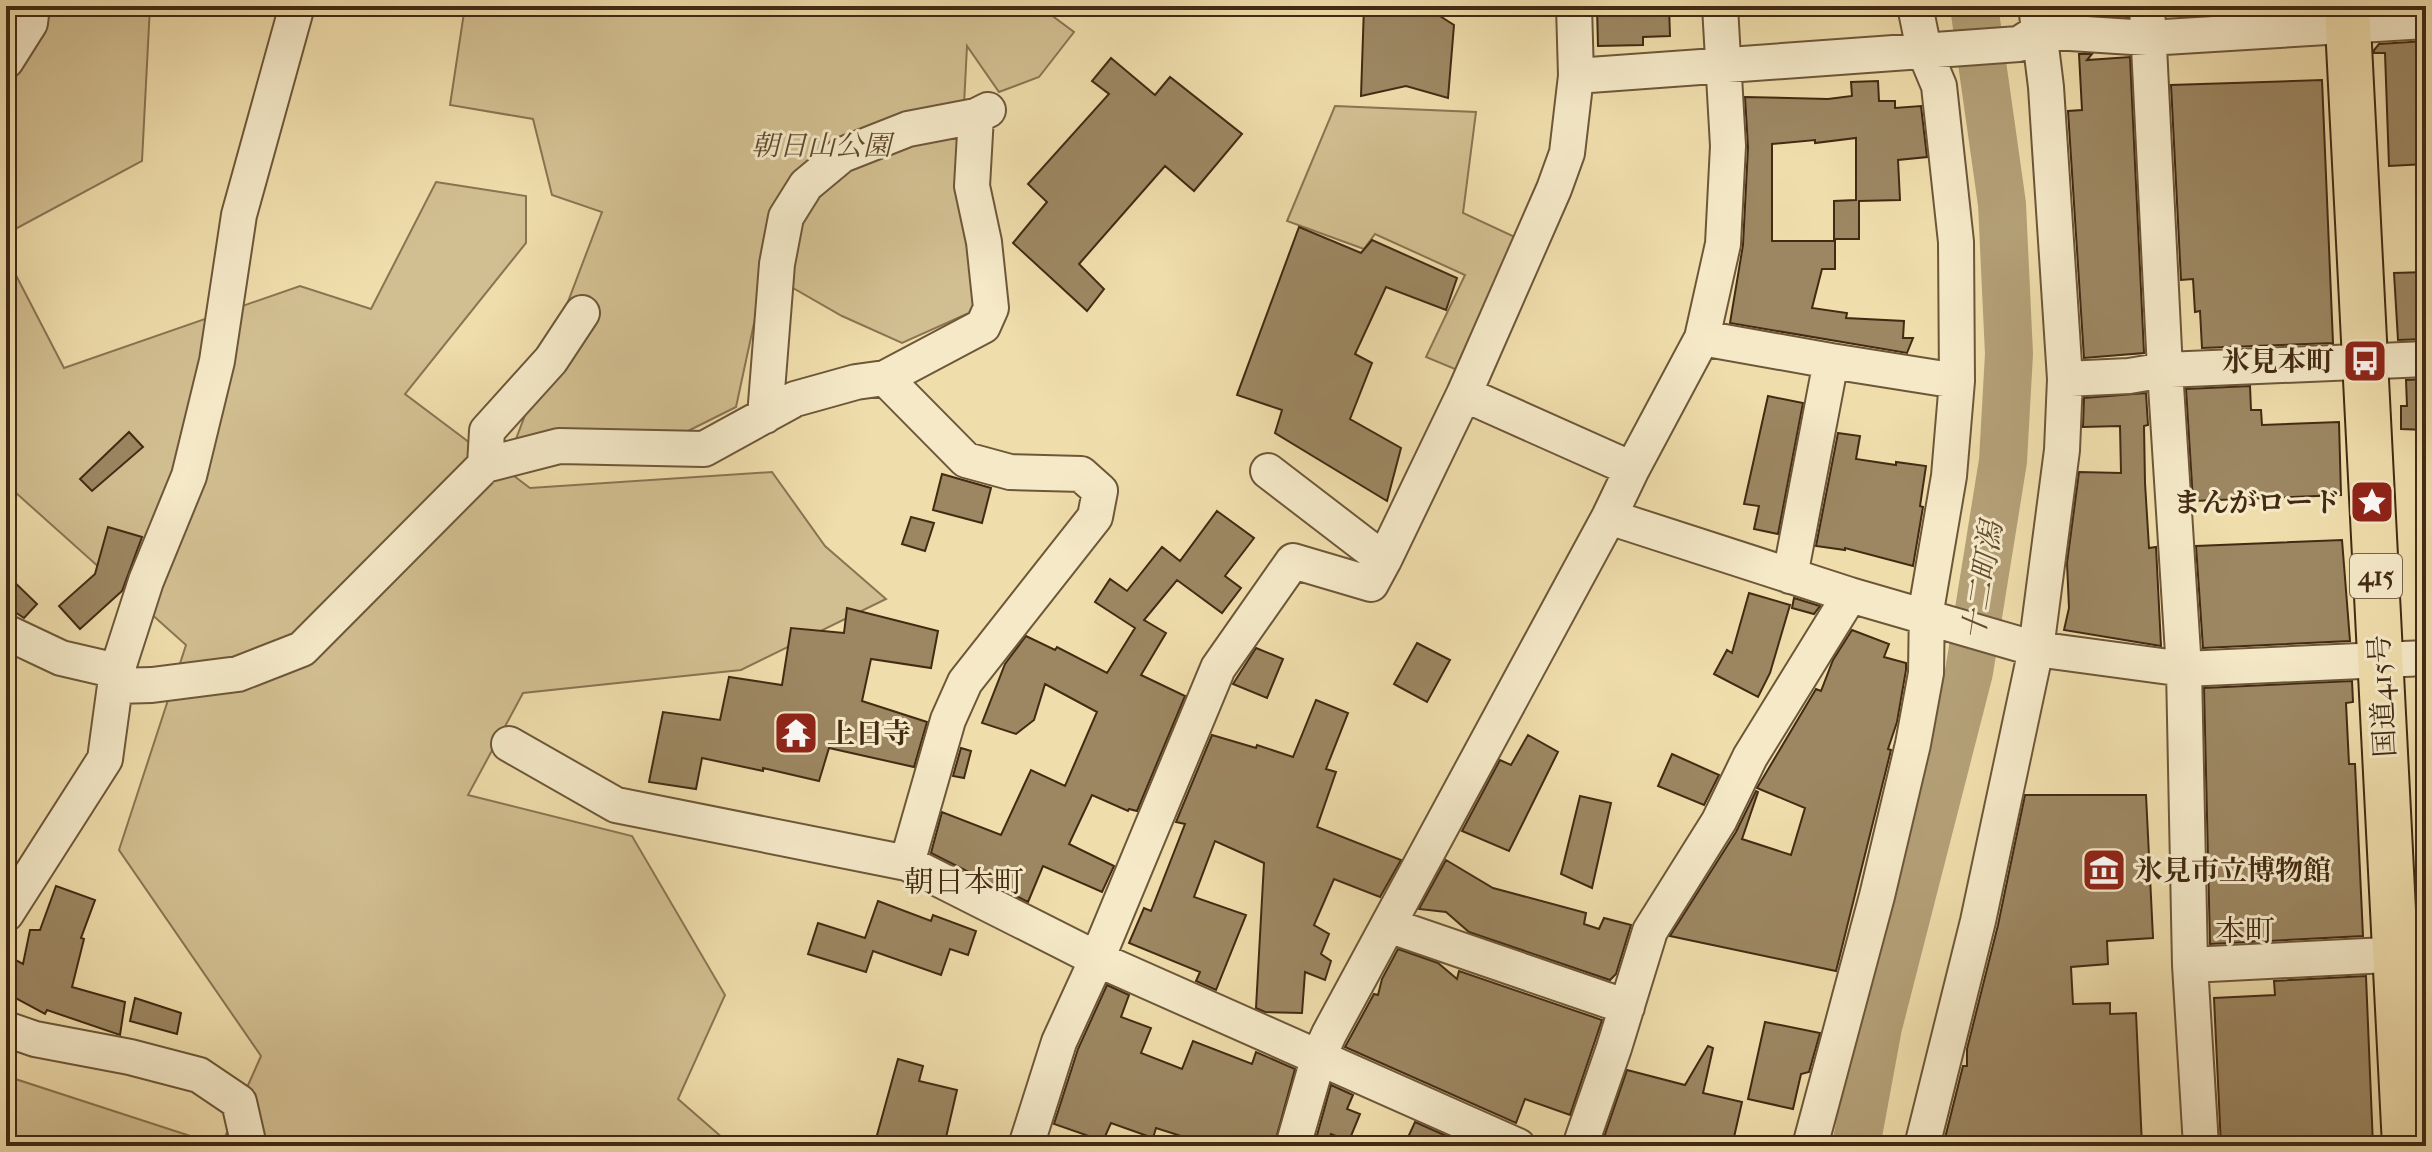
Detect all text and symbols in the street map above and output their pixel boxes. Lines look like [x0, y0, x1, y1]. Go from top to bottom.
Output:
park label: 朝日山公園 [751, 129, 895, 162]
bus stop icon: 氷見本町 [2341, 337, 2389, 385]
place label: 氷見本町 [2222, 345, 2334, 378]
place icon: まんがロード [2348, 478, 2396, 526]
place label: まんがロード [2173, 486, 2341, 519]
water label: 十二町潟 [1956, 516, 2010, 643]
road number: 415 [2350, 554, 2402, 598]
street label: 国道415号 [2362, 634, 2402, 758]
temple icon: 上日寺 [772, 709, 820, 757]
place label: 上日寺 [827, 717, 911, 750]
museum icon: 氷見市立博物館 [2080, 846, 2128, 894]
place label: 氷見市立博物館 [2135, 854, 2331, 887]
district label: 朝日本町 [904, 865, 1024, 900]
district label: 本町 [2215, 914, 2275, 949]

